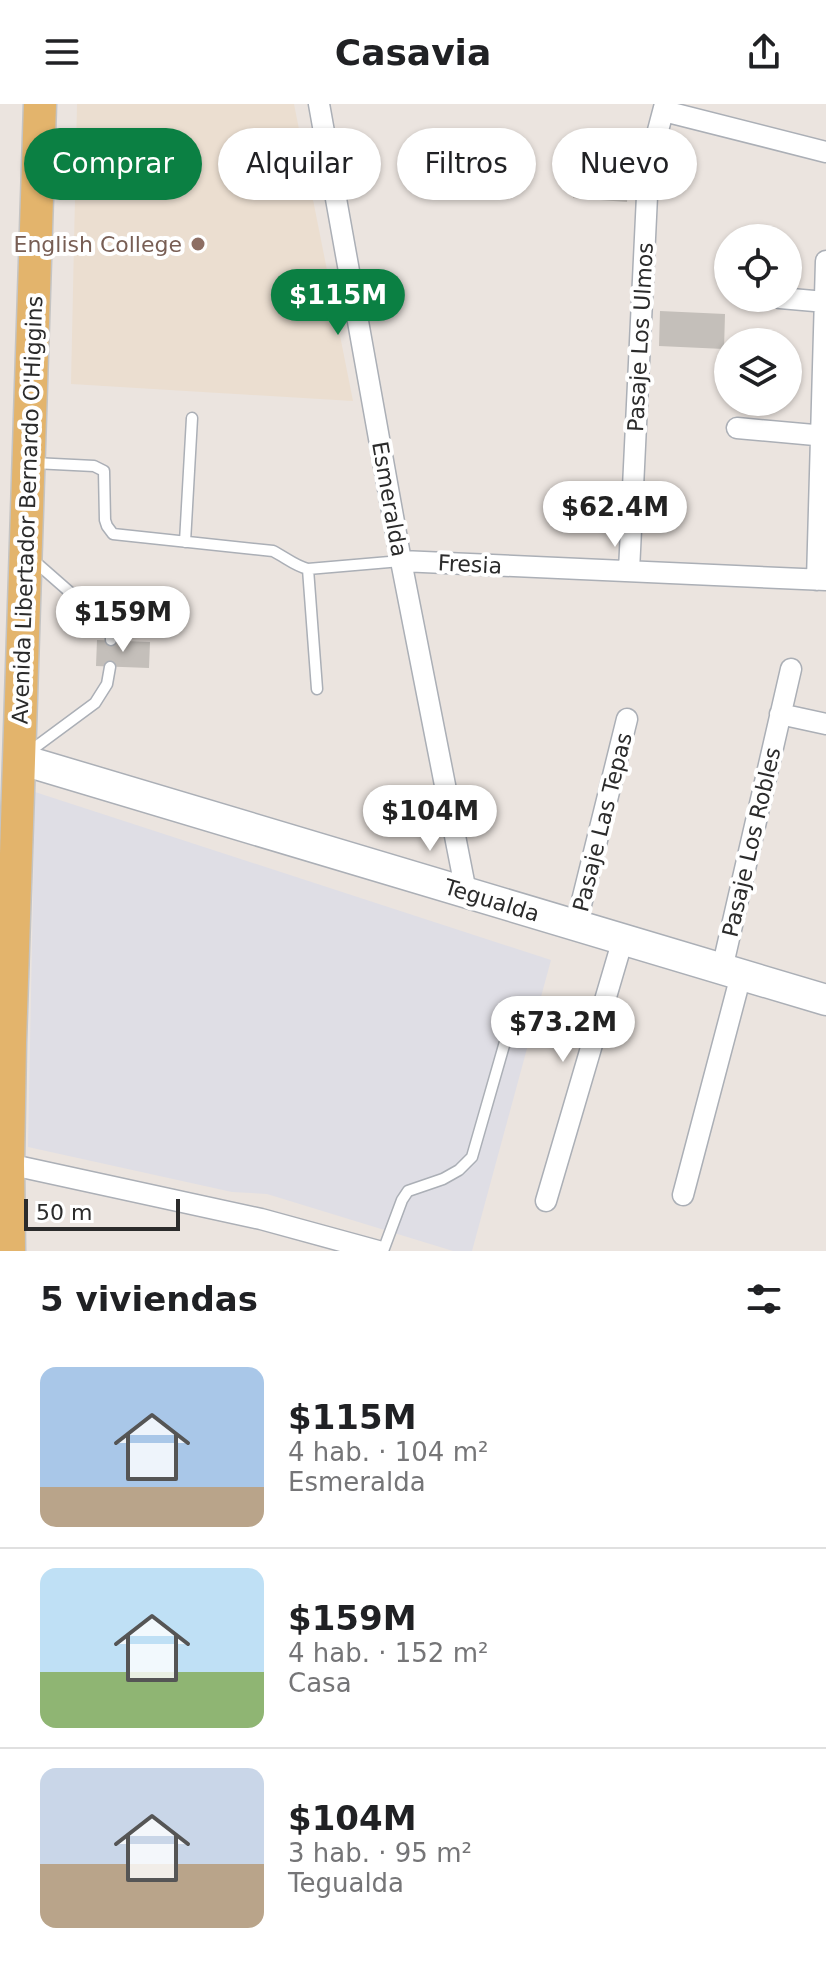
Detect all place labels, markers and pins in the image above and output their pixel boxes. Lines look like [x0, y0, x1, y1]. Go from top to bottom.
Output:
place label: English College [13, 232, 182, 257]
marker: English College [189, 235, 207, 253]
pin: $115M [282, 269, 394, 337]
pin: $62.4M [550, 481, 680, 549]
pin: $159M [67, 586, 179, 654]
pin: $104M [374, 785, 486, 853]
pin: $73.2M [498, 996, 628, 1064]

